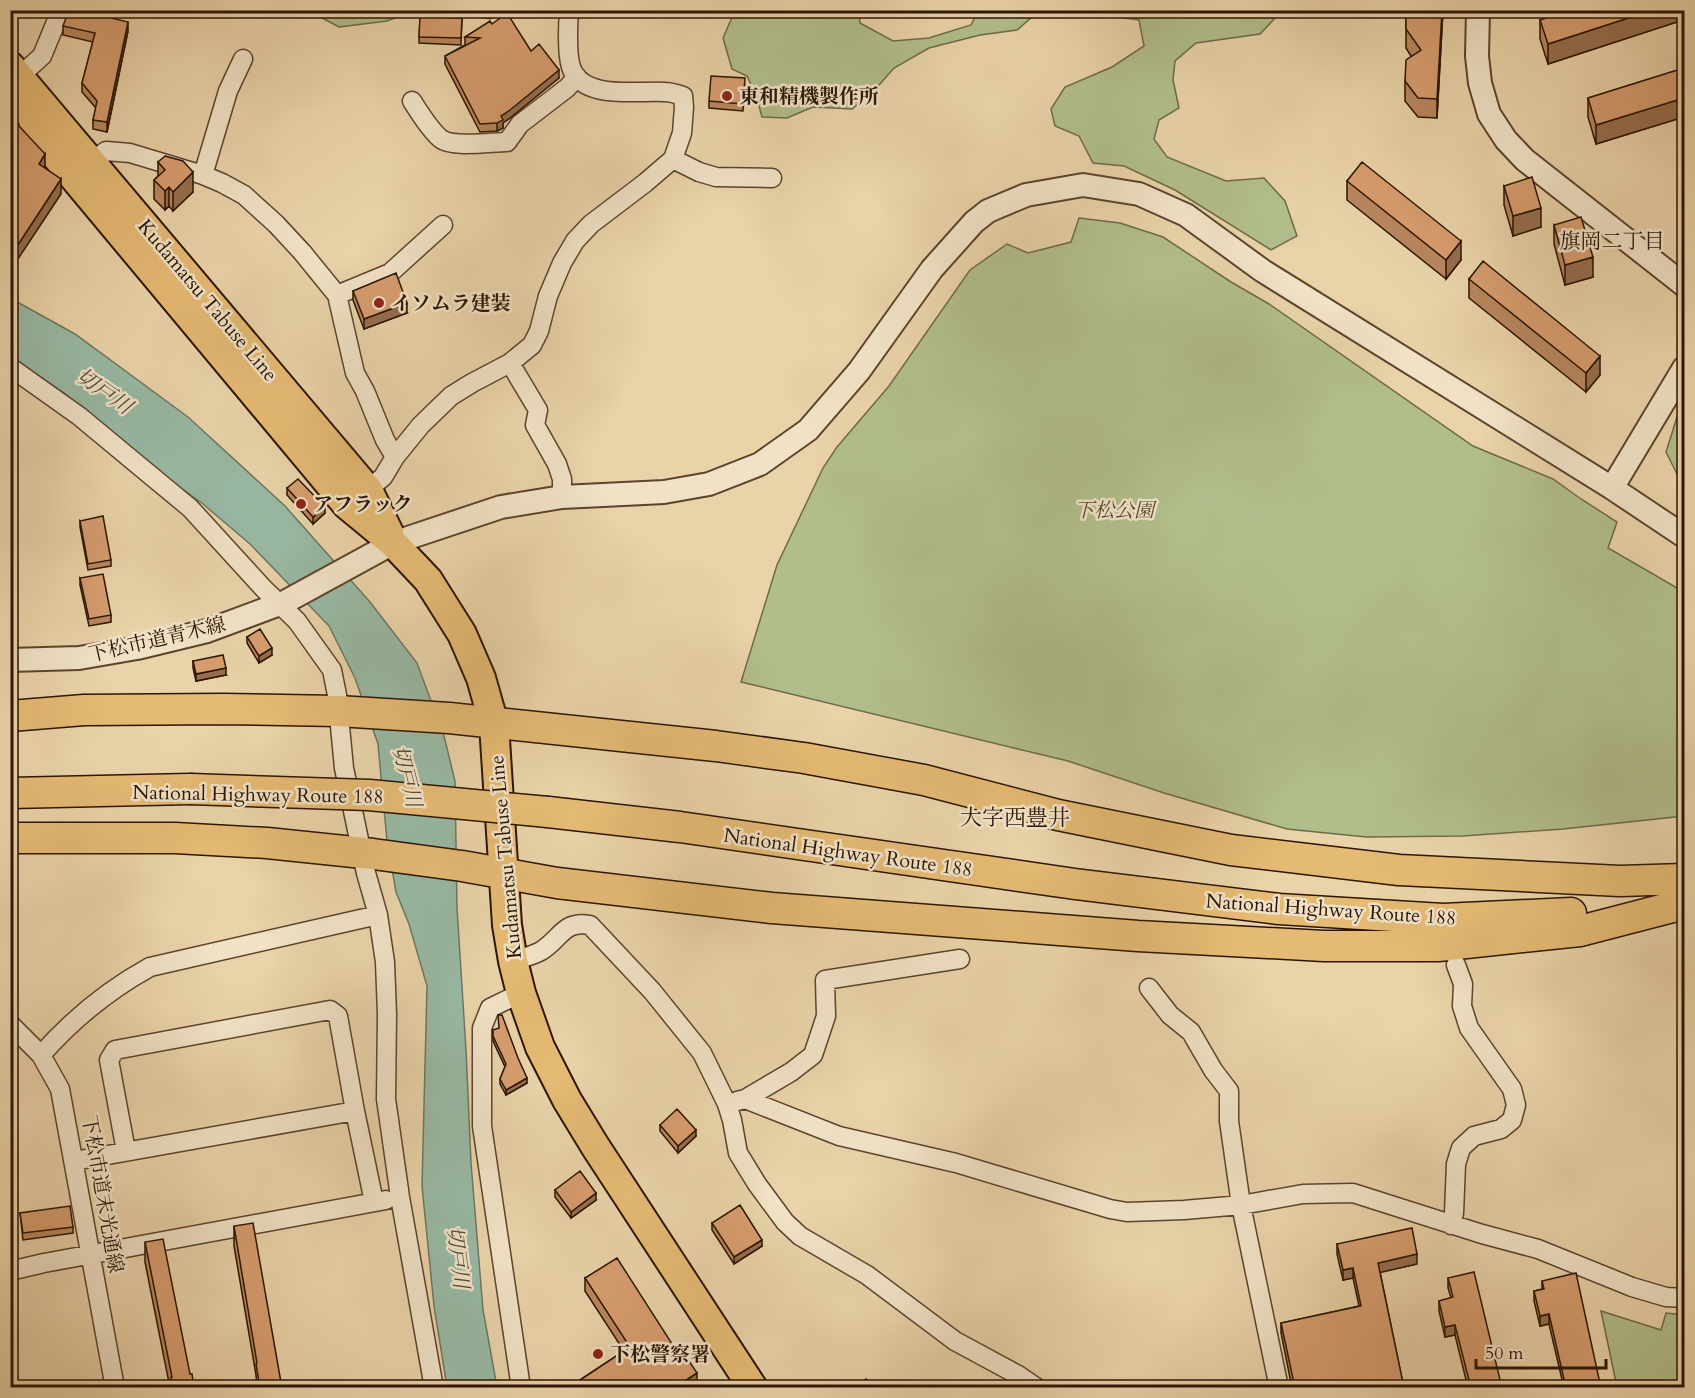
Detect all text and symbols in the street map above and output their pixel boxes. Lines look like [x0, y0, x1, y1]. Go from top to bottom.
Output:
place label: 東和精機製作所 [739, 83, 879, 110]
marker: 東和精機製作所 [720, 89, 734, 103]
street label: Kudamatsu Tabuse Line [132, 213, 284, 387]
district label: 旗岡二丁目 [1560, 227, 1665, 256]
place label: イソムラ建装 [391, 290, 511, 317]
marker: イソムラ建装 [372, 296, 386, 310]
water label: 切戸川 [70, 361, 139, 423]
place label: アフラック [313, 491, 413, 518]
marker: アフラック [294, 497, 308, 511]
park label: 下松公園 [1074, 497, 1157, 524]
street label: 下松市道青木線 [86, 611, 228, 668]
water label: 切戸川 [385, 742, 429, 812]
street label: Kudamatsu Tabuse Line [483, 754, 528, 960]
street label: National Highway Route 188 [132, 779, 384, 810]
district label: 大字西豊井 [960, 803, 1070, 833]
street label: National Highway Route 188 [722, 822, 974, 883]
street label: National Highway Route 188 [1205, 887, 1457, 932]
street label: 下松市道末光通線 [75, 1113, 130, 1275]
water label: 切戸川 [439, 1224, 476, 1292]
scale bar [1476, 1332, 1606, 1370]
place label: 下松警察署 [610, 1341, 710, 1368]
text: 50 m [1485, 1341, 1524, 1366]
marker: 下松警察署 [591, 1347, 605, 1361]

